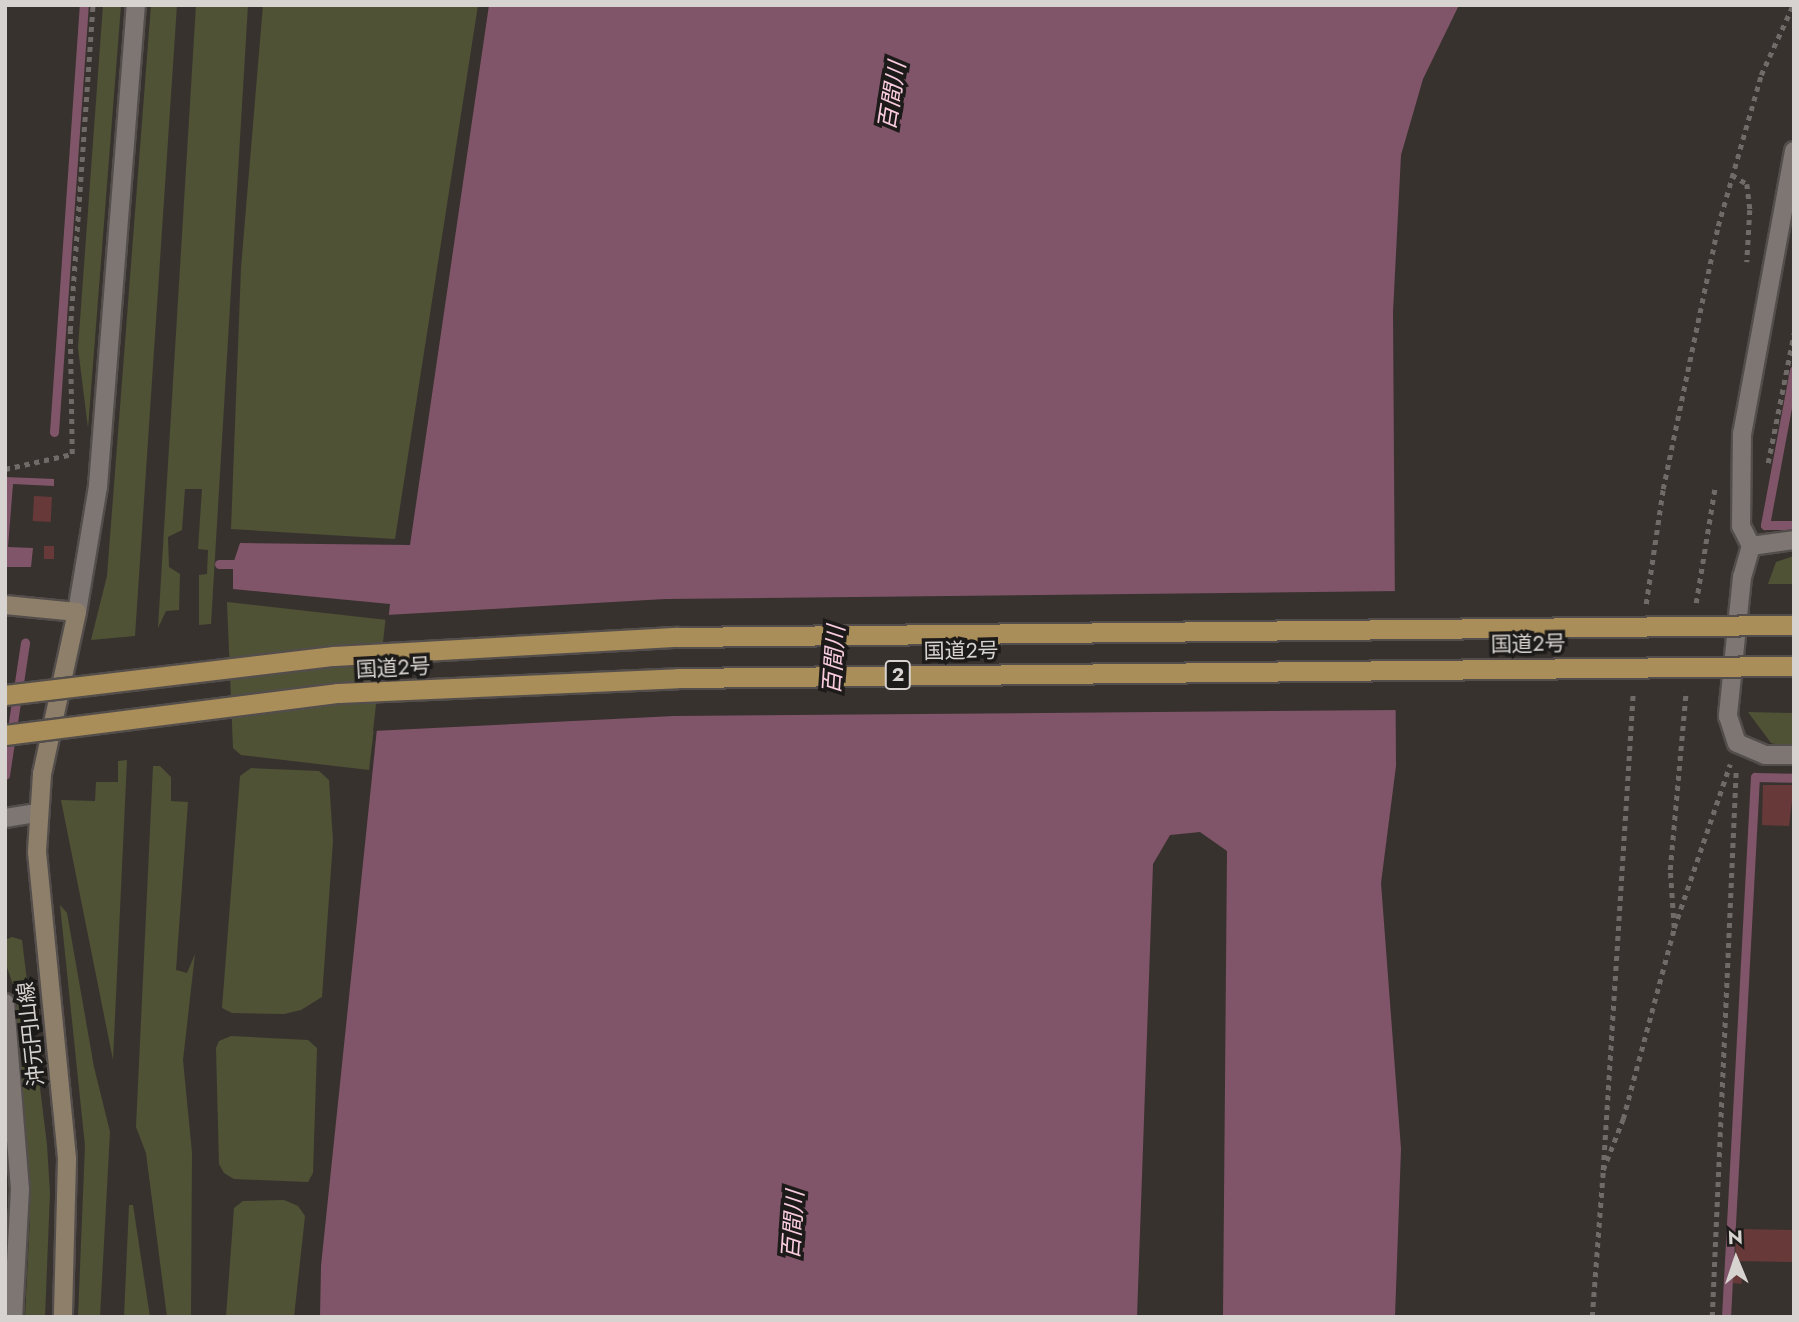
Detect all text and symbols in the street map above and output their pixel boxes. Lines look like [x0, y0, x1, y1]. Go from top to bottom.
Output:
water label: 百間川 [873, 60, 911, 132]
water label: 百間川 [818, 625, 850, 695]
street label: 国道2号 [1490, 631, 1566, 657]
street label: 国道2号 [923, 638, 999, 664]
street label: 国道2号 [355, 653, 431, 683]
road number: 2 [884, 660, 912, 690]
street label: 沖元円山線 [13, 980, 49, 1088]
water label: 百間川 [777, 1190, 809, 1260]
north arrow [1701, 1224, 1771, 1294]
text: N [1727, 1224, 1743, 1251]

